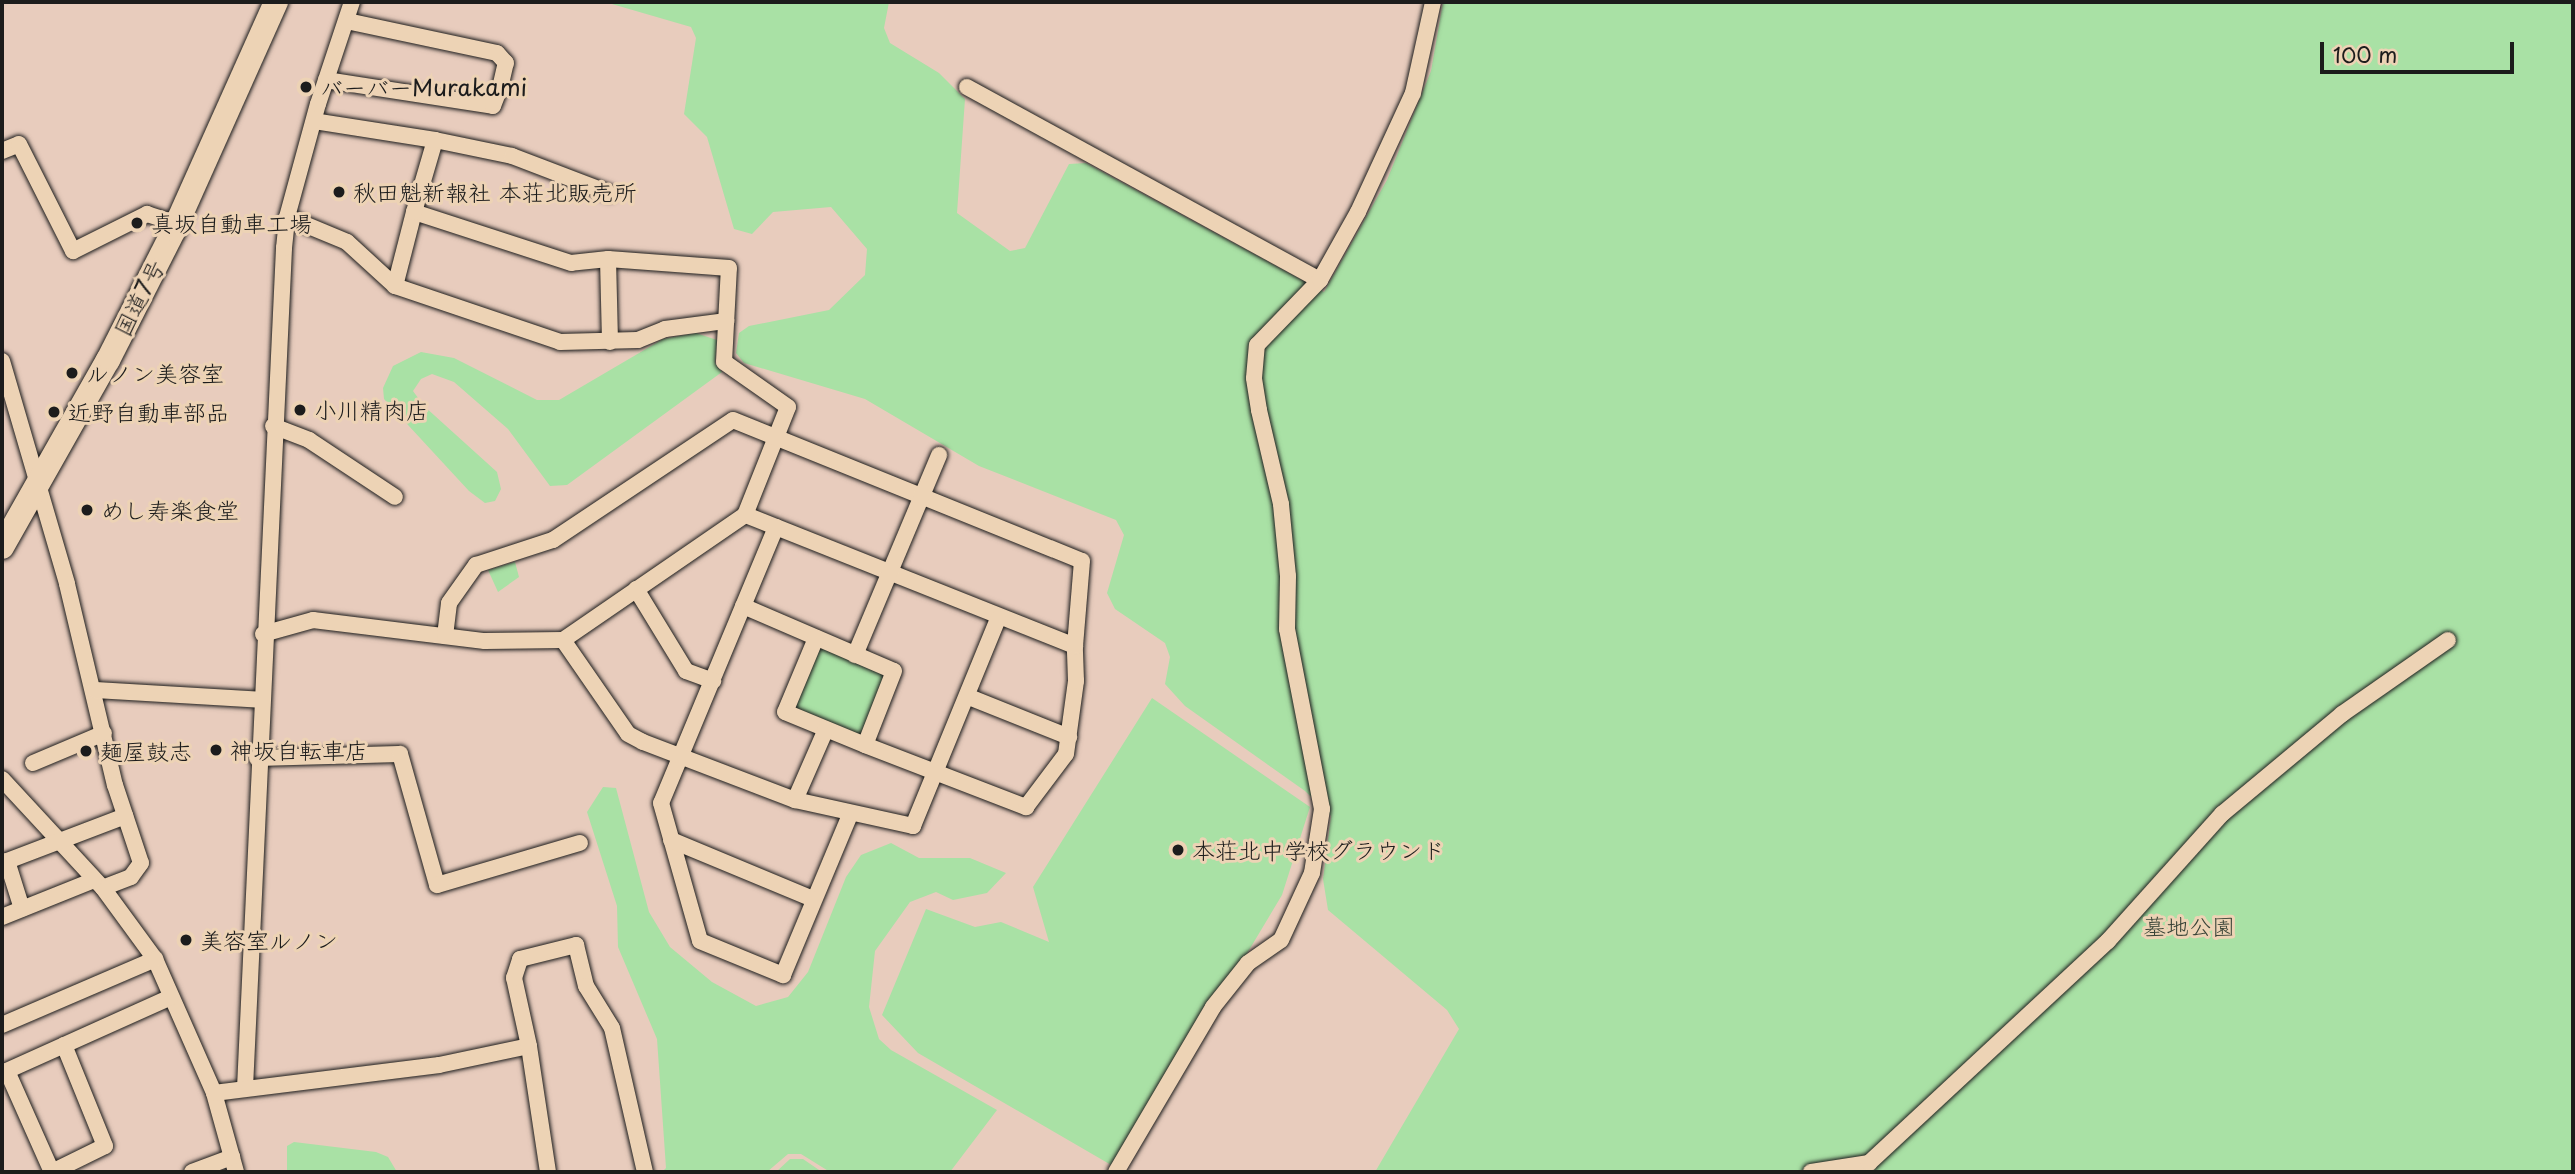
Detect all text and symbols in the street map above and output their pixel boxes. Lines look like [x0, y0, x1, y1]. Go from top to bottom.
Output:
scale bar [2323, 28, 2517, 72]
text: 100 m [2333, 38, 2397, 70]
place label: バーバーMurakami [320, 73, 527, 101]
marker: バーバーMurakami [298, 79, 314, 95]
place label: 秋田魁新報社 本荘北販売所 [353, 178, 636, 206]
marker: 秋田魁新報社 本荘北販売所 [331, 184, 347, 200]
place label: 真坂自動車工場 [151, 209, 312, 237]
marker: 真坂自動車工場 [129, 215, 145, 231]
street label: 国道7号 [108, 255, 170, 341]
place label: ルノン美容室 [86, 359, 224, 387]
marker: ルノン美容室 [64, 365, 80, 381]
place label: 小川精肉店 [314, 396, 429, 424]
place label: 近野自動車部品 [68, 398, 229, 426]
marker: 小川精肉店 [292, 402, 308, 418]
marker: 近野自動車部品 [46, 404, 62, 420]
place label: めし寿楽食堂 [101, 496, 239, 524]
marker: めし寿楽食堂 [79, 502, 95, 518]
place label: 神坂自転車店 [230, 736, 368, 764]
place label: 麺屋鼓志 [100, 737, 192, 765]
marker: 神坂自転車店 [208, 742, 224, 758]
marker: 麺屋鼓志 [78, 743, 94, 759]
place label: 本荘北中学校グラウンド [1192, 836, 1445, 864]
marker: 本荘北中学校グラウンド [1170, 842, 1186, 858]
park label: 墓地公園 [2143, 912, 2235, 940]
place label: 美容室ルノン [200, 926, 338, 954]
marker: 美容室ルノン [178, 932, 194, 948]

